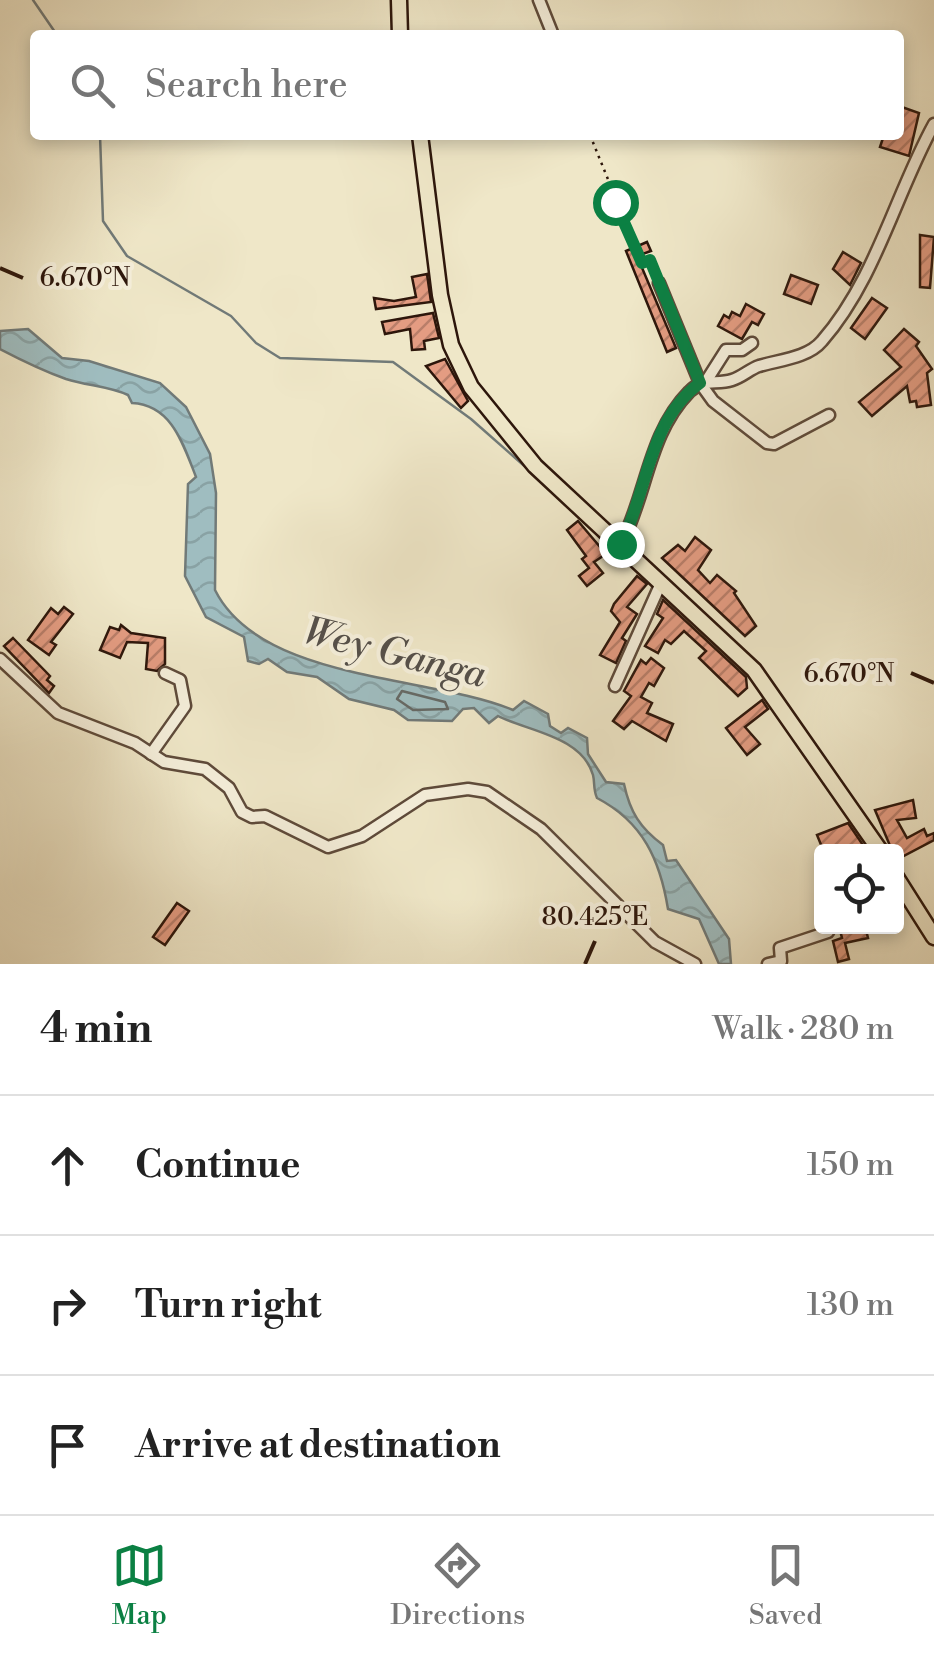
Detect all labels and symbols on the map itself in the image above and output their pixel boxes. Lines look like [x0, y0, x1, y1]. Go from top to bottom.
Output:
route start [593, 180, 639, 226]
text: 6.670°N [40, 263, 131, 294]
route end [599, 522, 645, 568]
water label: Wey Ganga [299, 608, 491, 699]
text: 6.670°N [804, 659, 895, 690]
text: 80.425°E [542, 902, 648, 933]

